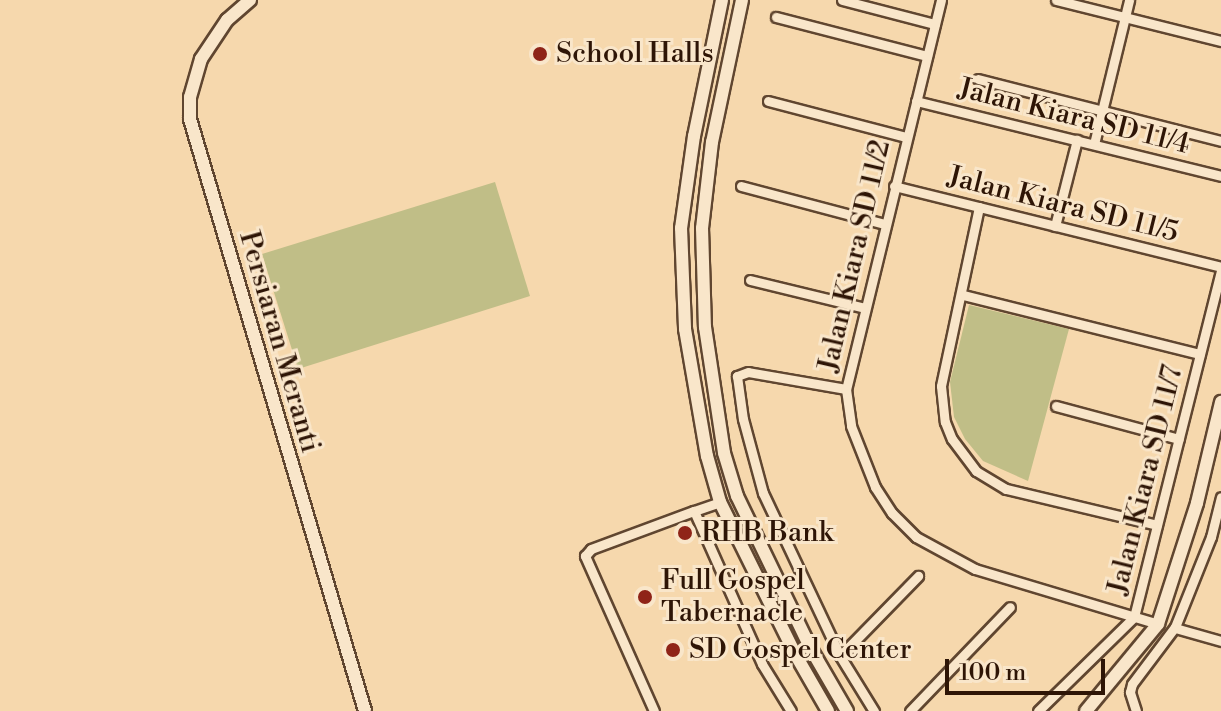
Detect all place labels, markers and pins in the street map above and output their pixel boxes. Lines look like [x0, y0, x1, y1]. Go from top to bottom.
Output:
place label: School Halls [556, 37, 714, 71]
marker: School Halls [531, 45, 549, 63]
place label: RHB Bank [701, 516, 833, 550]
marker: RHB Bank [676, 524, 694, 542]
place label: Full Gospel Tabernacle [661, 564, 805, 630]
marker: Full Gospel Tabernacle [636, 588, 654, 606]
place label: SD Gospel Center [689, 633, 912, 667]
marker: SD Gospel Center [664, 641, 682, 659]

